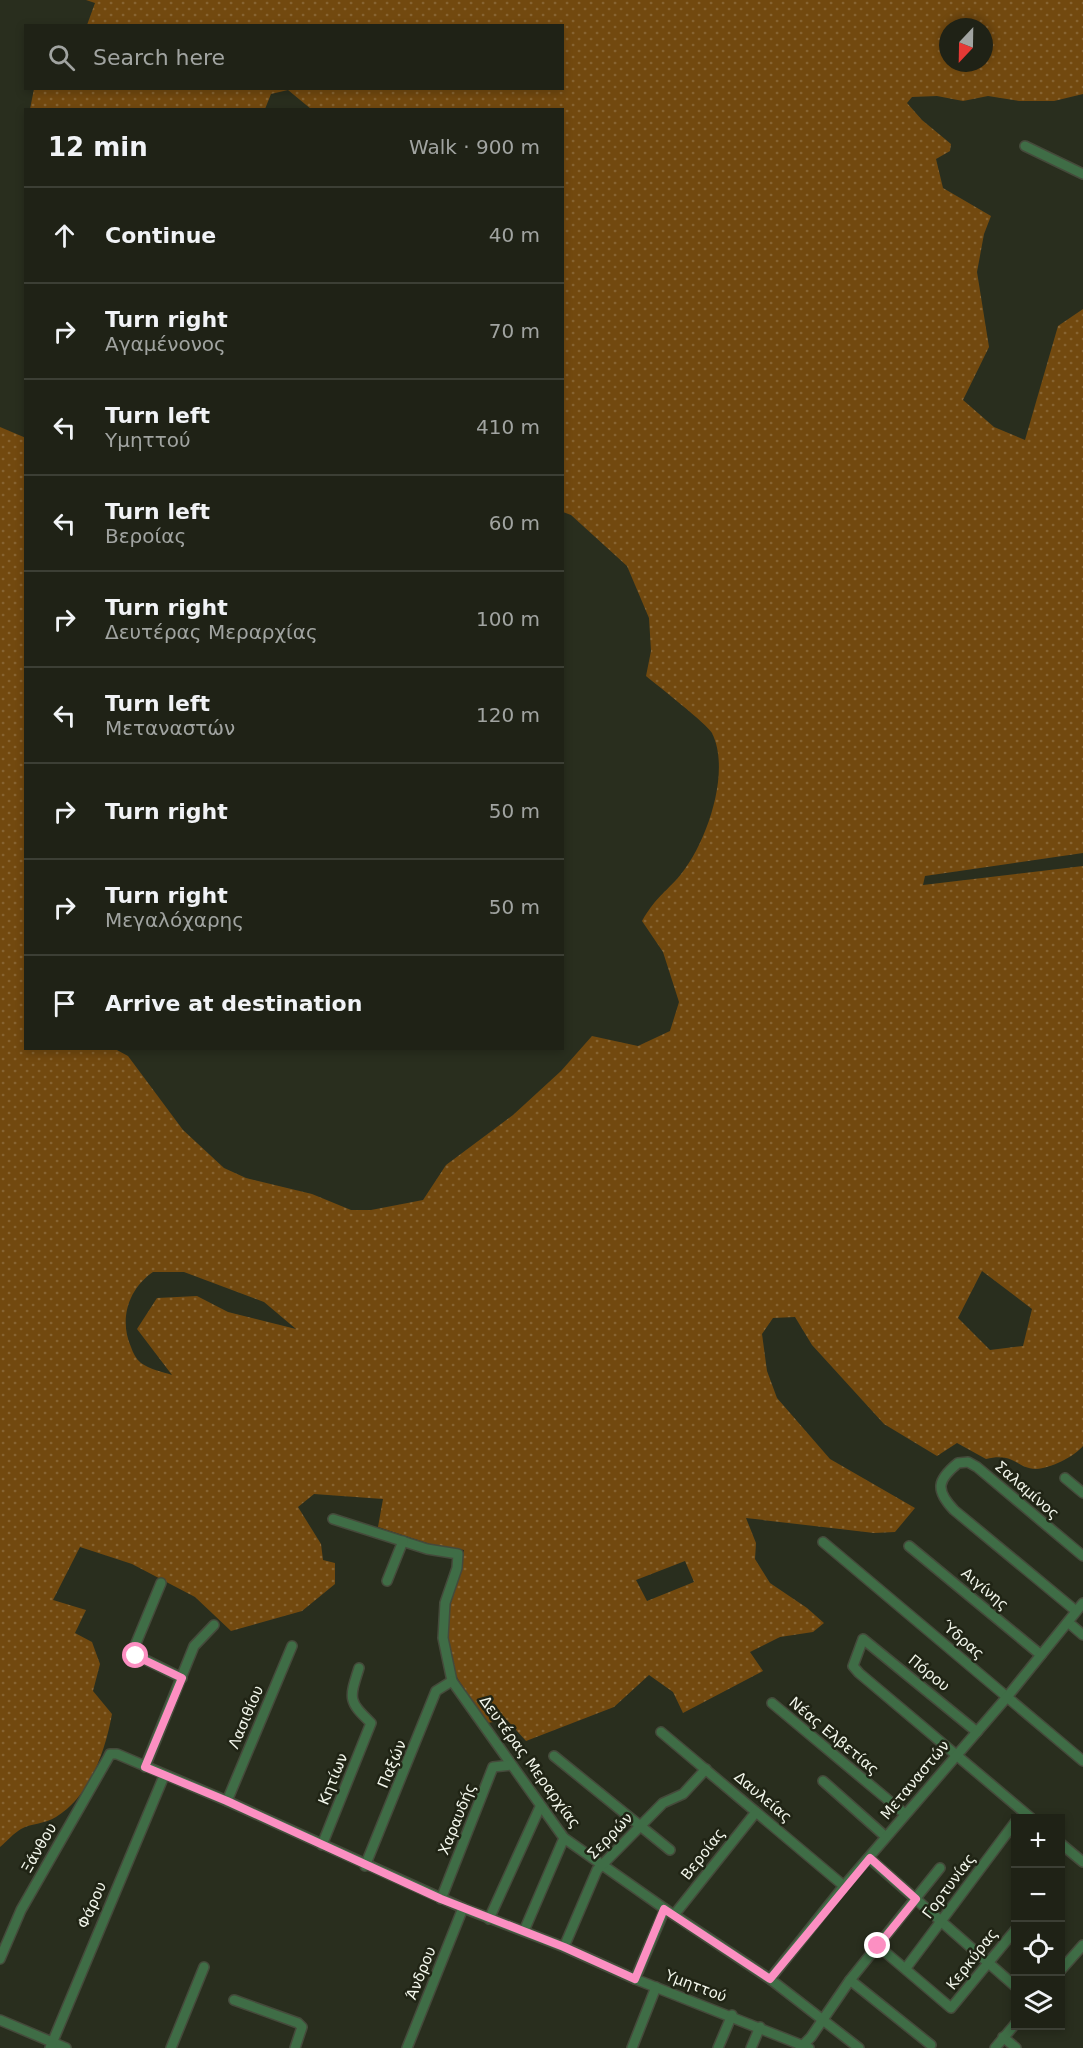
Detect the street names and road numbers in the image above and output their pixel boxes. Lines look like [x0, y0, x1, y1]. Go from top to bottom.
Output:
street label: Σαλαμίνος [991, 1457, 1063, 1523]
street label: Αιγίνης [958, 1564, 1012, 1614]
street label: Ύδρας [937, 1616, 988, 1663]
street label: Πόρου [905, 1651, 953, 1695]
street label: Λασιθίου [225, 1683, 267, 1751]
street label: Δευτέρας Μεραρχίας [476, 1692, 584, 1832]
street label: Νέας Ελβετίας [785, 1693, 883, 1779]
street label: Παξών [374, 1737, 410, 1791]
street label: Μεταναστών [877, 1737, 953, 1823]
street label: Κητίων [314, 1750, 352, 1808]
street label: Δαυλείας [731, 1768, 795, 1826]
street label: Χαραυδής [434, 1781, 480, 1857]
street label: Σερρών [584, 1809, 636, 1863]
street label: Ξάνθου [18, 1820, 60, 1876]
street label: Βεροίας [677, 1824, 729, 1884]
street label: Γορτυνίας [919, 1850, 979, 1922]
street label: Φάρου [74, 1879, 110, 1931]
street label: Κερκύρας [942, 1925, 1002, 1993]
street label: Άνδρου [402, 1944, 440, 2002]
street label: Υμηττού [662, 1966, 729, 2006]

